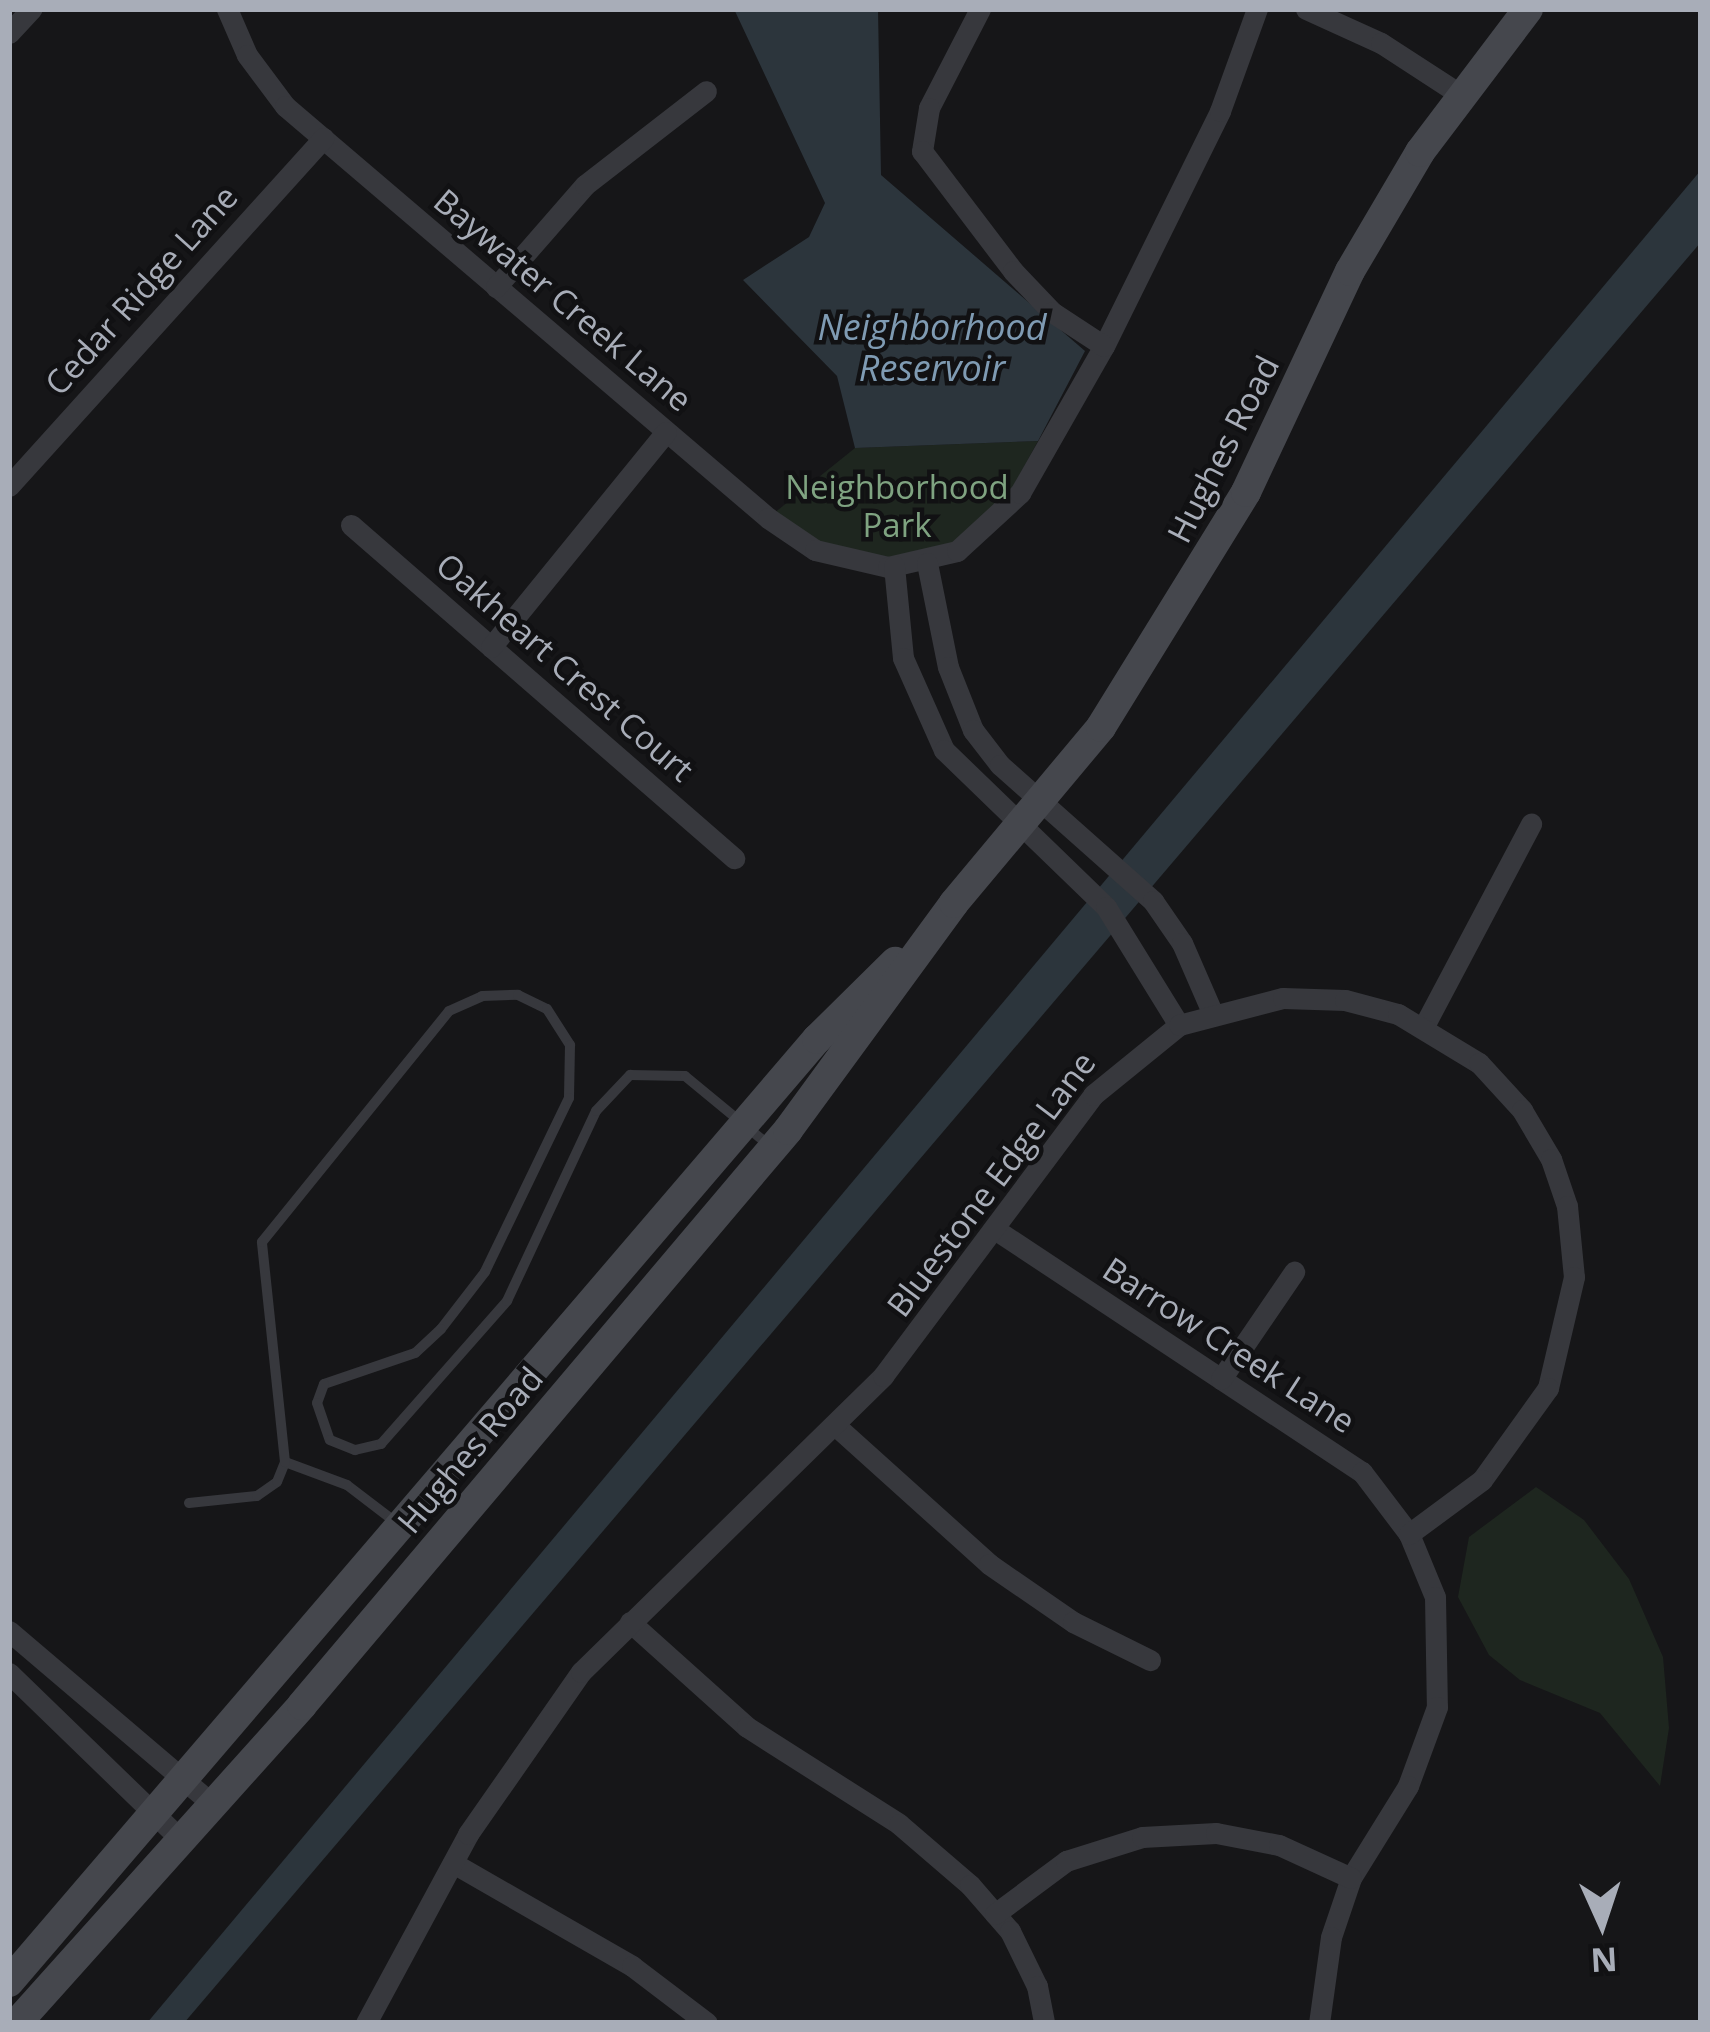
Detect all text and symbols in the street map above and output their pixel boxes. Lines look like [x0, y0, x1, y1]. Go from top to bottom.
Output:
street label: Cedar Ridge Lane [37, 177, 245, 403]
street label: Baywater Creek Lane [426, 181, 700, 419]
water label: Neighborhood Reservoir [817, 304, 1047, 389]
street label: Hughes Road [1159, 349, 1287, 549]
park label: Neighborhood Park [785, 467, 1009, 545]
street label: Oakheart Crest Court [429, 545, 701, 789]
street label: Bluestone Edge Lane [879, 1044, 1103, 1324]
street label: Barrow Creek Lane [1096, 1249, 1362, 1441]
street label: Hughes Road [389, 1359, 551, 1541]
north arrow [1542, 1864, 1662, 1984]
text: N [1589, 1937, 1618, 1984]

